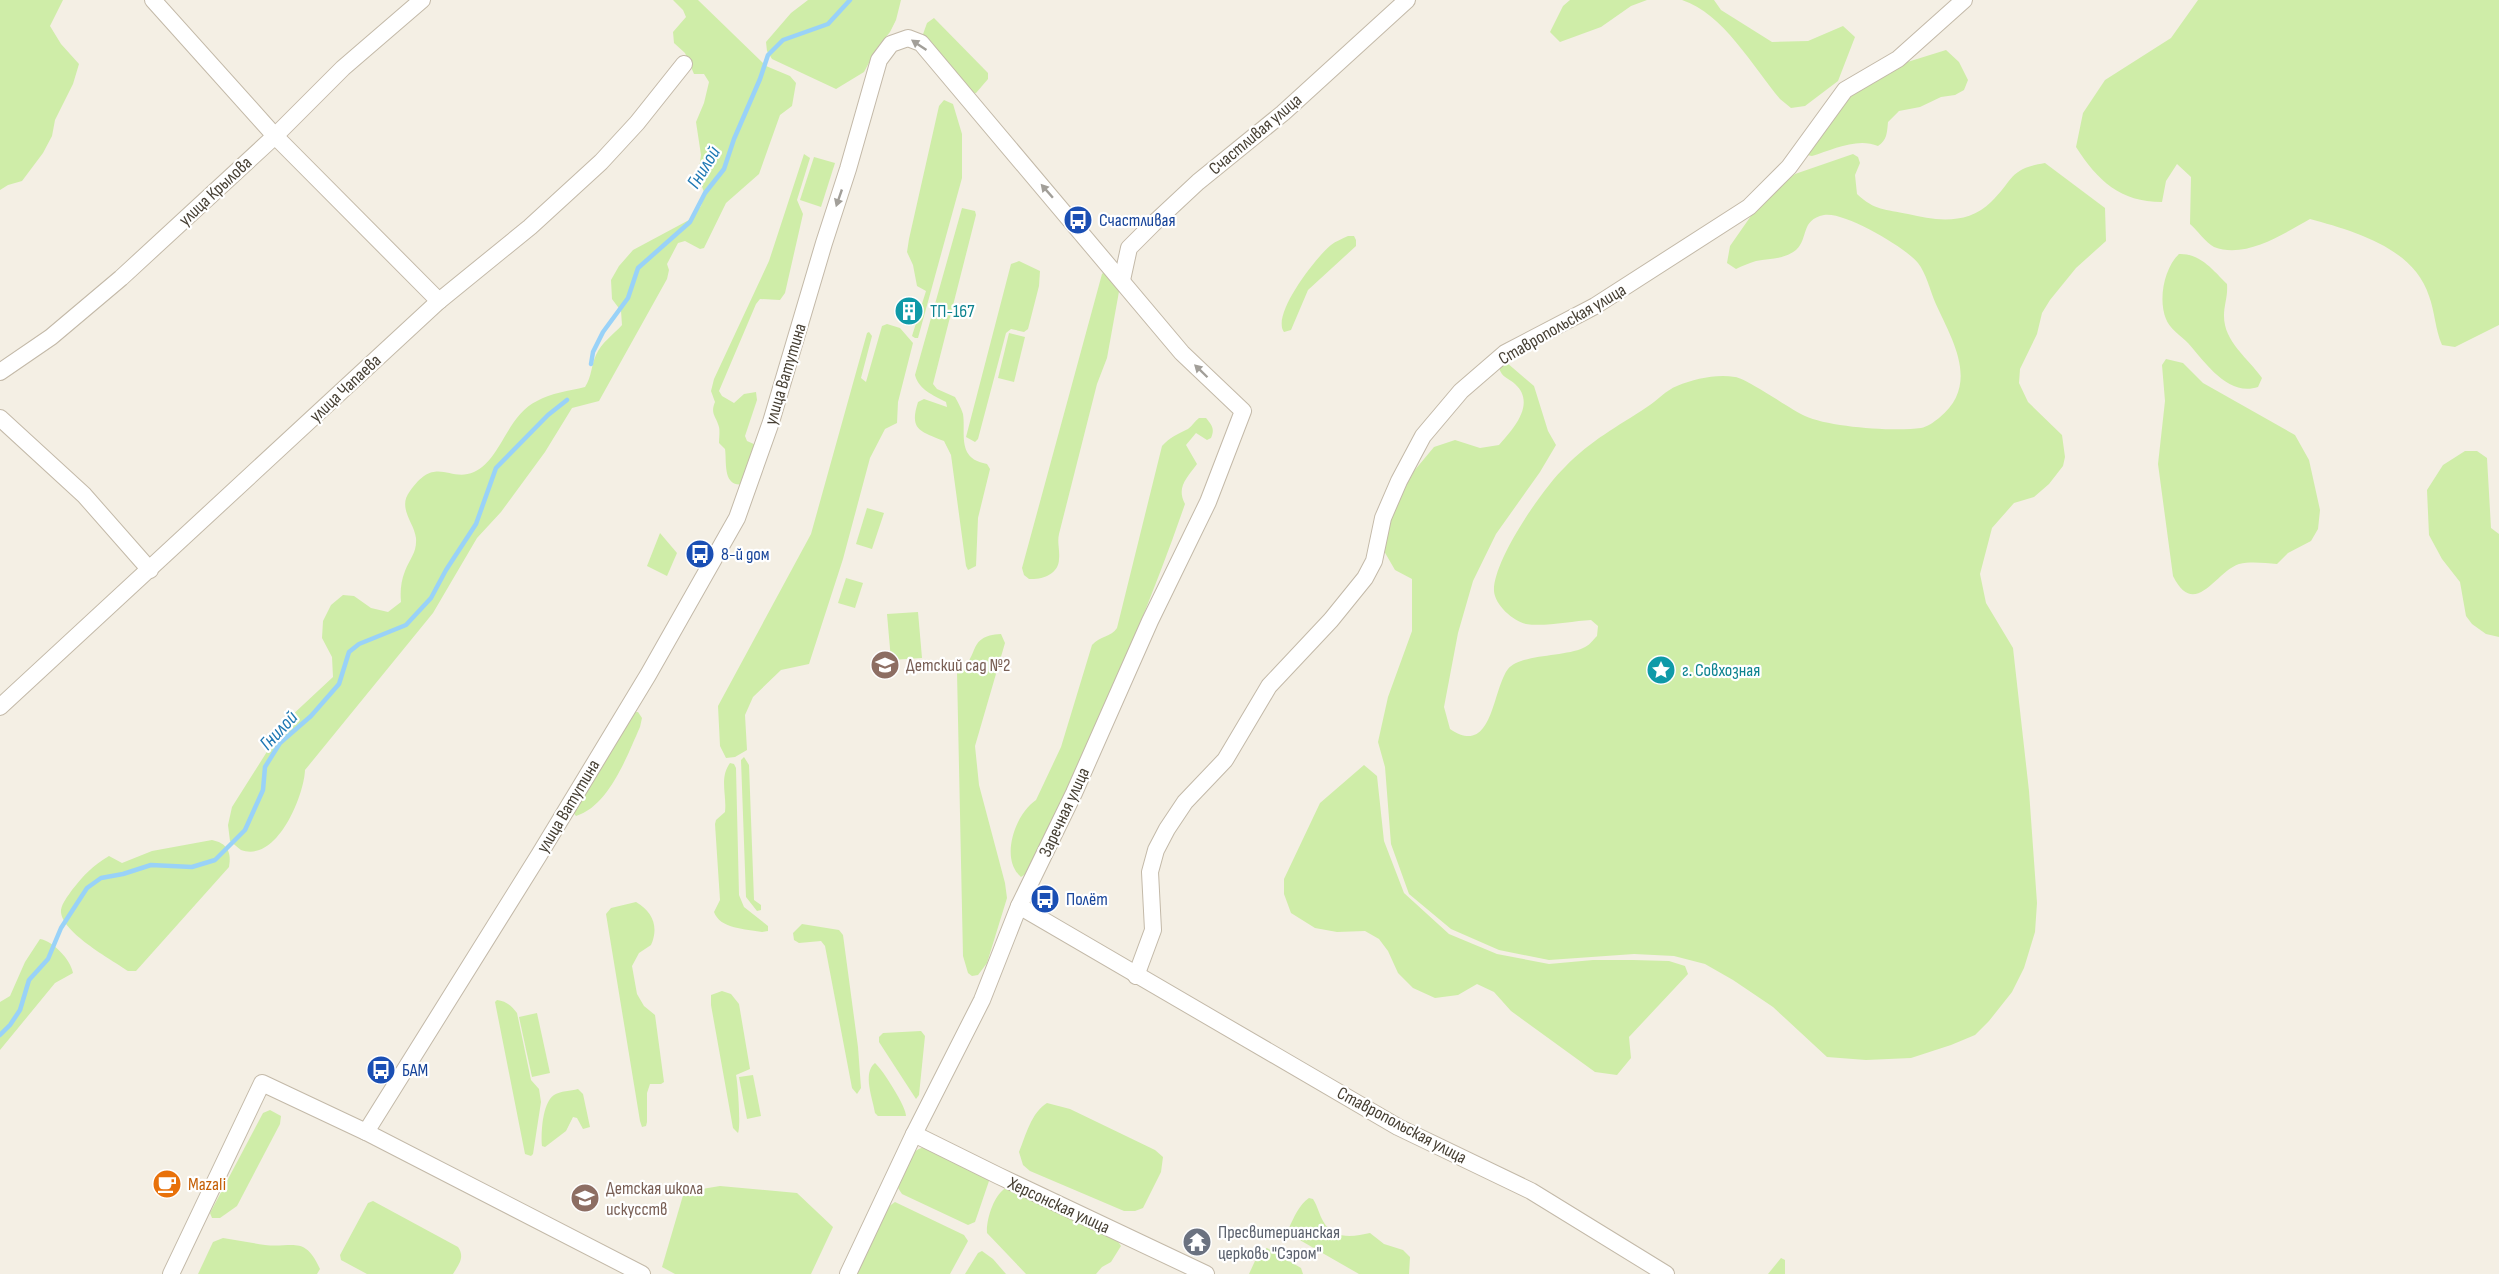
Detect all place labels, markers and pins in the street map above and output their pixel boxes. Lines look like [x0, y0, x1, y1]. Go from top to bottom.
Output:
bus stop icon: Счастливая [1062, 204, 1094, 236]
place label: Счастливая [1099, 210, 1176, 231]
building icon: ТП-167 [893, 295, 925, 327]
place label: ТП-167 [930, 301, 975, 322]
bus stop icon: 8-й дом [684, 538, 716, 570]
place label: 8-й дом [721, 544, 770, 565]
school or university icon: Детский сад №2 [869, 649, 901, 681]
place icon: г. Совхозная [1645, 654, 1677, 686]
place label: Детский сад №2 [906, 655, 1011, 676]
place label: г. Совхозная [1682, 660, 1760, 681]
bus stop icon: Полёт [1029, 883, 1061, 915]
place label: Полёт [1066, 889, 1108, 910]
bus stop icon: БАМ [365, 1054, 397, 1086]
place label: БАМ [402, 1060, 428, 1081]
cafe icon: Mazali [151, 1168, 183, 1200]
place label: Mazali [188, 1174, 226, 1195]
place label: Детская школа искусств [606, 1178, 703, 1220]
school or university icon: Детская школа искусств [569, 1182, 601, 1214]
place label: Пресвитерианская церковь "Сэром" [1218, 1222, 1340, 1264]
temple icon: Пресвитерианская церковь "Сэром" [1181, 1226, 1213, 1258]

